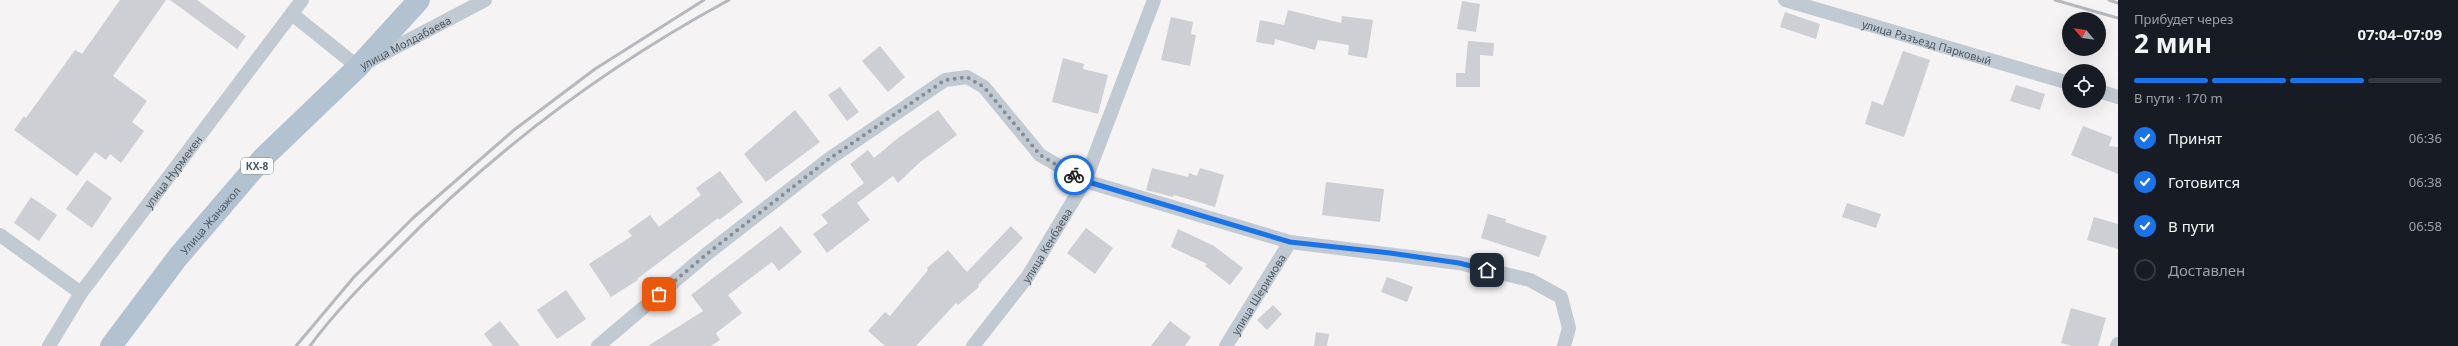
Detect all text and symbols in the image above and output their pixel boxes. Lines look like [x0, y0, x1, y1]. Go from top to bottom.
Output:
text: Прибудет через [2134, 10, 2233, 28]
street label: улица Молдабаева [357, 12, 453, 72]
north arrow [2062, 12, 2106, 56]
map controls [2062, 12, 2106, 108]
street label: улица Разъезд Парковый [1861, 15, 1994, 68]
text: 07:04–07:09 [2357, 24, 2442, 44]
text: 2 мин [2134, 25, 2212, 61]
button: locate [2062, 64, 2106, 108]
text: В пути · 170 m [2134, 89, 2223, 107]
icon: check [2134, 127, 2156, 149]
text: Принят [2168, 128, 2222, 148]
text: 06:36 [2409, 129, 2442, 147]
street label: улица Нурмекен [140, 132, 205, 211]
courier [1054, 155, 1094, 195]
road number: КХ-8 [241, 158, 273, 174]
icon: bike [1063, 164, 1085, 186]
icon: check [2134, 171, 2156, 193]
text: Готовится [2168, 172, 2240, 192]
text: 06:38 [2409, 173, 2442, 191]
street label: Улица Жанажол [176, 183, 243, 257]
street label: улица Кенбаева [1018, 205, 1075, 286]
icon: check [2134, 215, 2156, 237]
text: В пути [2168, 216, 2215, 236]
text: 06:58 [2409, 217, 2442, 235]
street label: улица Шеримова [1227, 251, 1289, 337]
pin [1470, 253, 1504, 287]
icon: home [1476, 259, 1498, 281]
text: Доставлен [2168, 260, 2245, 280]
pin [642, 277, 676, 311]
icon: bag [648, 283, 670, 305]

